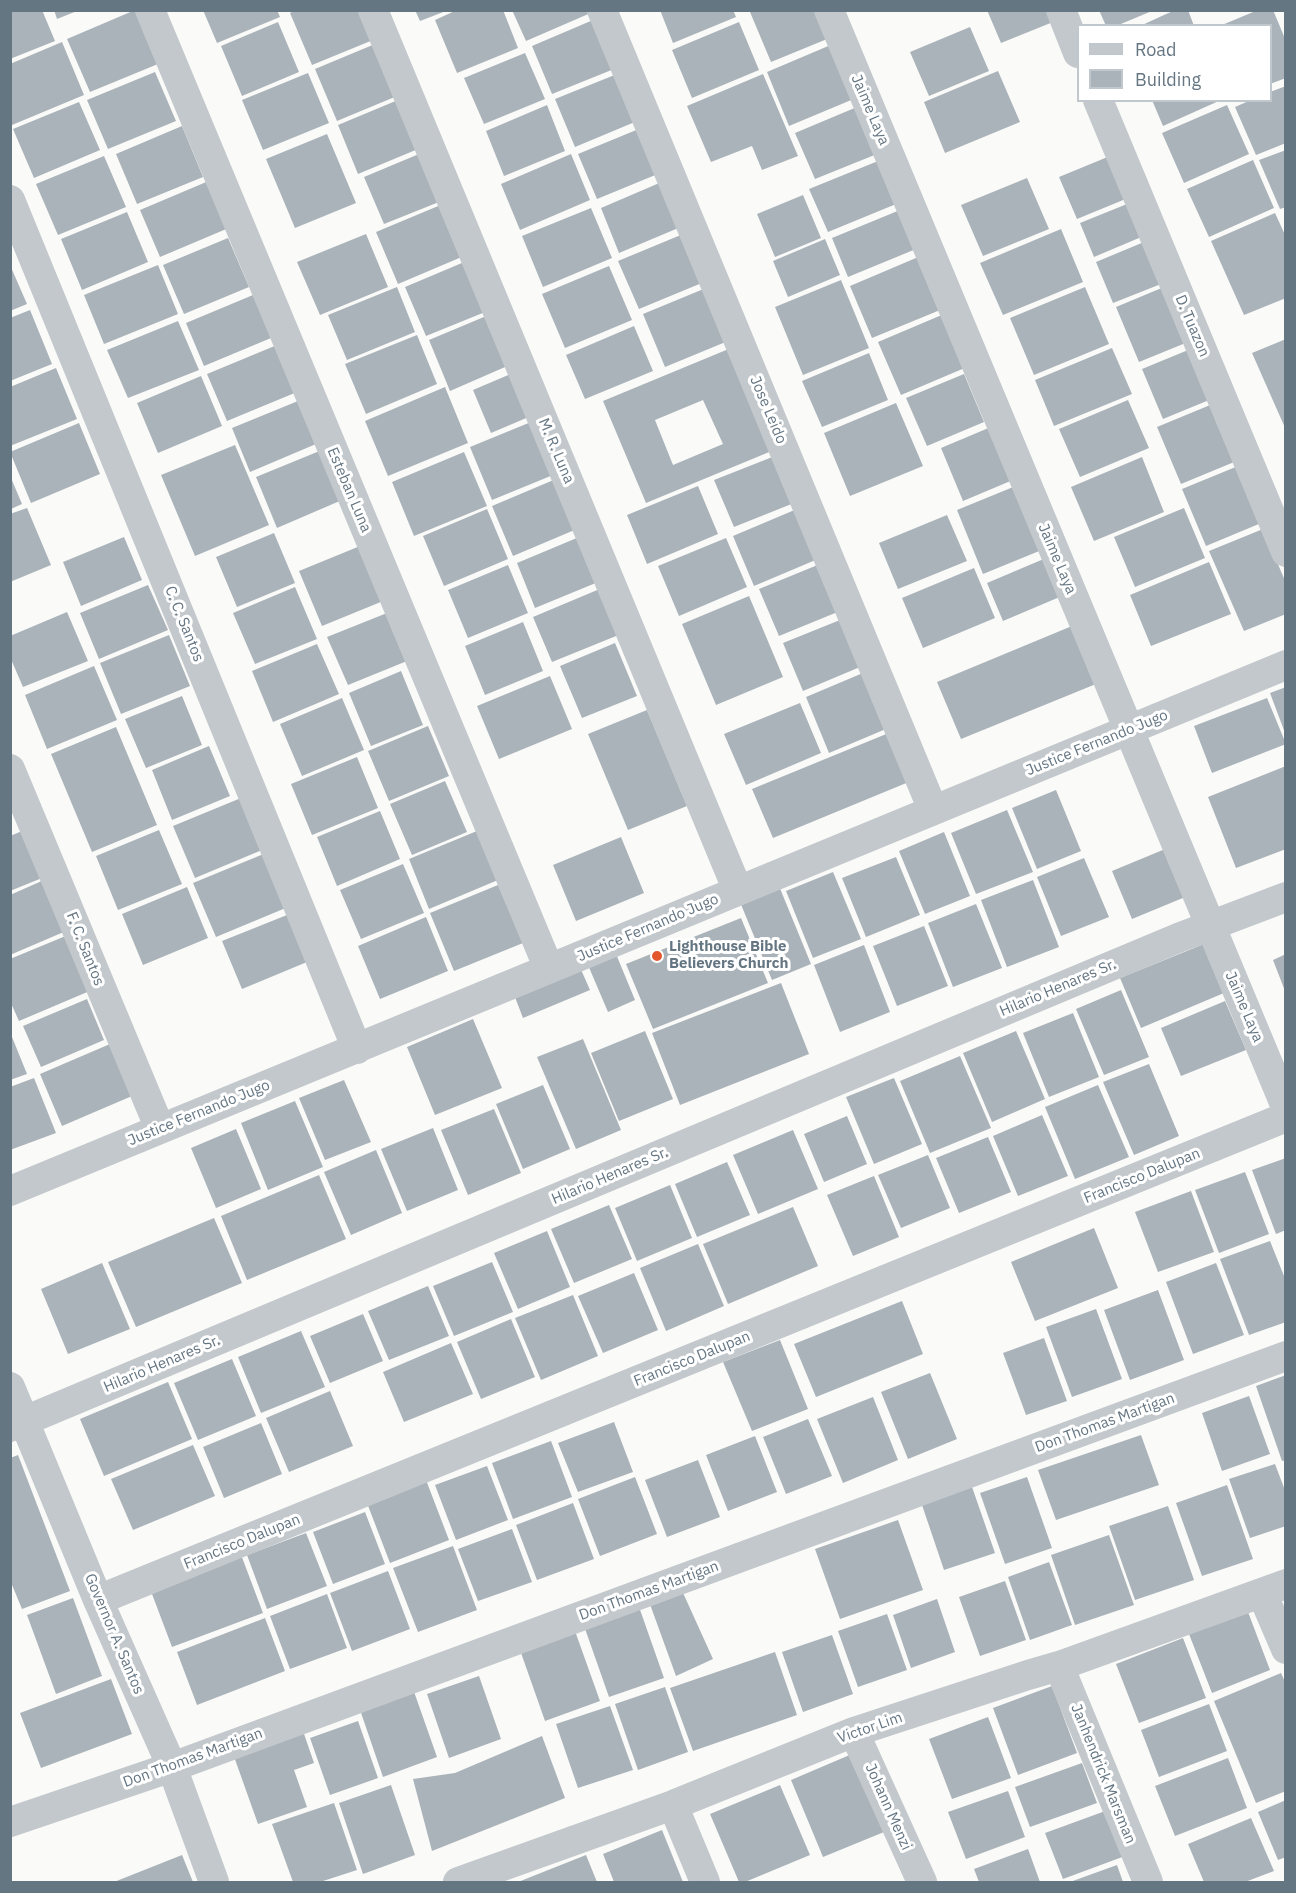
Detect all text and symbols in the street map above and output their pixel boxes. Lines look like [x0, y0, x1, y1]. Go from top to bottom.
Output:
legend [1077, 24, 1272, 102]
text: Road [1135, 38, 1176, 61]
text: Building [1135, 68, 1201, 91]
street label: Jaime Laya [847, 72, 893, 148]
street label: D. Tuazon [1171, 292, 1213, 360]
street label: Jose Leido [746, 374, 790, 446]
street label: M. R. Luna [534, 416, 578, 486]
street label: Esteban Luna [323, 445, 375, 535]
street label: Jaime Laya [1034, 521, 1080, 597]
street label: C. C. Santos [161, 584, 207, 664]
street label: Justice Fernando Jugo [1023, 706, 1171, 780]
street label: Justice Fernando Jugo [575, 890, 721, 966]
street label: F. C. Santos [62, 910, 108, 988]
place label: Lighthouse Bible Believers Church [669, 938, 788, 973]
marker: Lighthouse Bible Believers Church [650, 949, 664, 963]
street label: Hilario Henares Sr. [997, 955, 1119, 1021]
street label: Jaime Laya [1221, 969, 1267, 1045]
street label: Justice Fernando Jugo [125, 1076, 273, 1150]
street label: Hilario Henares Sr. [549, 1143, 671, 1209]
street label: Francisco Dalupan [1081, 1144, 1203, 1208]
street label: Francisco Dalupan [631, 1327, 753, 1391]
street label: Hilario Henares Sr. [101, 1331, 223, 1397]
street label: Don Thomas Martigan [1033, 1389, 1177, 1457]
street label: Francisco Dalupan [181, 1510, 303, 1574]
street label: Don Thomas Martigan [577, 1557, 721, 1625]
street label: Governor A. Santos [80, 1571, 148, 1697]
street label: Janhendrick Marsman [1067, 1702, 1139, 1846]
street label: Victor Lim [835, 1709, 905, 1747]
street label: Don Thomas Martigan [121, 1724, 265, 1792]
street label: Johann Menzi [861, 1761, 915, 1853]

